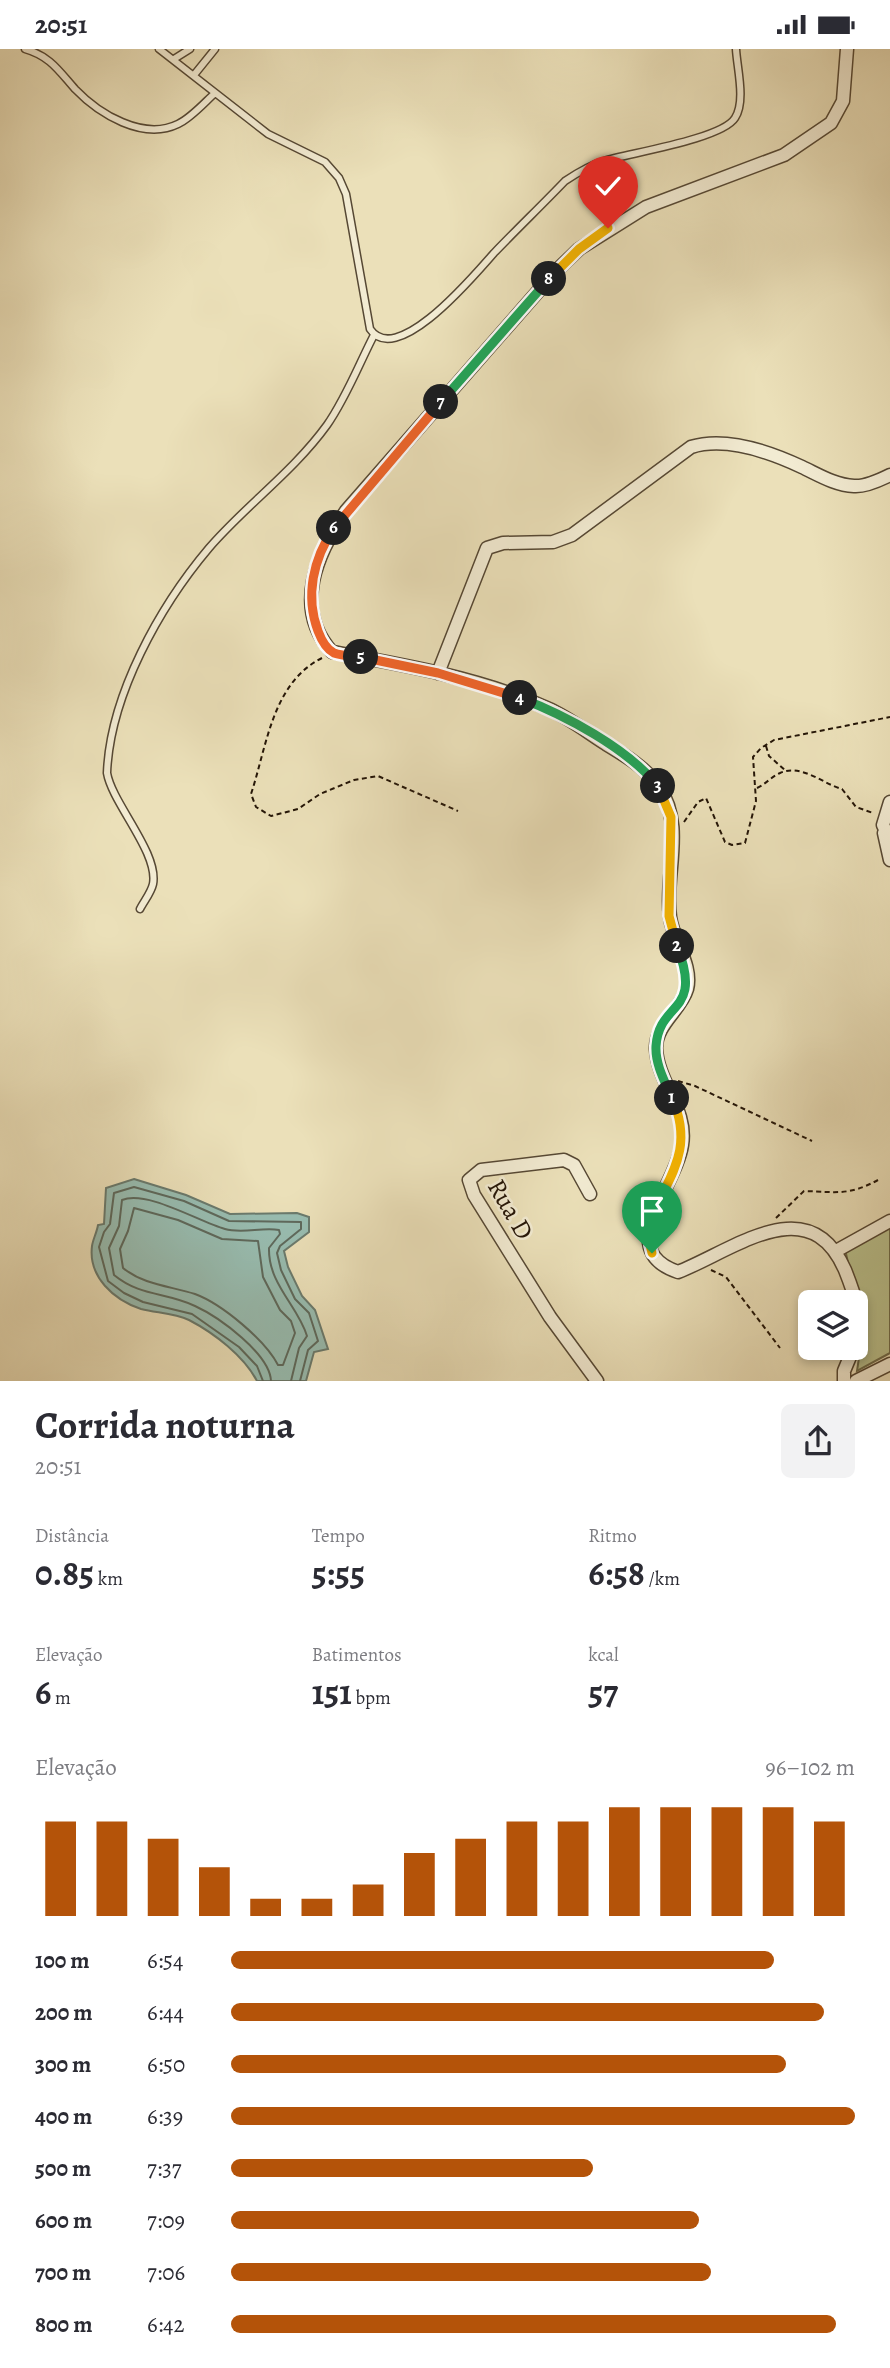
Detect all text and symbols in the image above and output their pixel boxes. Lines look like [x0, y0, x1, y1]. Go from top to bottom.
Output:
text: 20:51 [35, 7, 87, 42]
pin [578, 156, 638, 228]
icon: check [589, 167, 627, 205]
pin: 8 [532, 261, 566, 296]
text: 8 [544, 265, 553, 291]
pin: 7 [424, 385, 458, 419]
text: 7 [436, 388, 445, 414]
pin: 6 [316, 511, 352, 545]
text: 6 [329, 514, 338, 540]
pin: 5 [344, 639, 378, 675]
text: 5 [356, 643, 365, 669]
pin: 4 [503, 681, 538, 715]
text: 4 [515, 684, 524, 710]
pin: 3 [640, 769, 676, 803]
text: 3 [653, 772, 662, 798]
pin: 2 [660, 929, 694, 963]
text: 2 [672, 932, 681, 958]
pin: 1 [654, 1081, 690, 1115]
text: 1 [668, 1084, 675, 1110]
street label: Rua D [479, 1172, 542, 1246]
pin [622, 1181, 682, 1253]
icon: arrive [633, 1192, 671, 1230]
map controls [798, 1290, 868, 1360]
button: layers [798, 1290, 868, 1360]
text: Corrida noturna [35, 1399, 295, 1451]
button: share [781, 1404, 855, 1478]
text: 20:51 [35, 1451, 81, 1482]
text: Distância [35, 1523, 109, 1549]
text: Tempo [312, 1523, 365, 1549]
text: Ritmo [588, 1523, 637, 1549]
text: 0.85 [35, 1549, 94, 1597]
text: 5:55 [312, 1549, 365, 1597]
text: 6:58 [588, 1549, 645, 1597]
text: km [94, 1566, 123, 1592]
text: /km [645, 1566, 680, 1592]
text: Elevação [35, 1642, 103, 1668]
text: Batimentos [312, 1642, 402, 1668]
text: kcal [588, 1642, 619, 1668]
text: 6 [35, 1668, 51, 1716]
text: 151 [312, 1668, 352, 1716]
text: 57 [588, 1668, 618, 1716]
text: m [51, 1685, 71, 1711]
text: bpm [352, 1685, 391, 1711]
text: Elevação [35, 1752, 117, 1783]
text: 96–102 m [765, 1752, 855, 1783]
text: 100 m [35, 1945, 90, 1976]
text: 6:54 [147, 1945, 183, 1976]
text: 200 m [35, 1997, 93, 2028]
text: 6:44 [147, 1997, 184, 2028]
text: 300 m [35, 2049, 91, 2080]
text: 6:50 [147, 2049, 185, 2080]
text: 400 m [35, 2101, 92, 2132]
text: 6:39 [147, 2101, 183, 2132]
text: 500 m [35, 2153, 91, 2184]
text: 7:37 [147, 2153, 181, 2184]
text: 600 m [35, 2205, 92, 2236]
text: 7:09 [147, 2205, 185, 2236]
text: 700 m [35, 2257, 91, 2288]
text: 7:06 [147, 2257, 185, 2288]
text: 800 m [35, 2309, 92, 2340]
text: 6:42 [147, 2309, 184, 2340]

